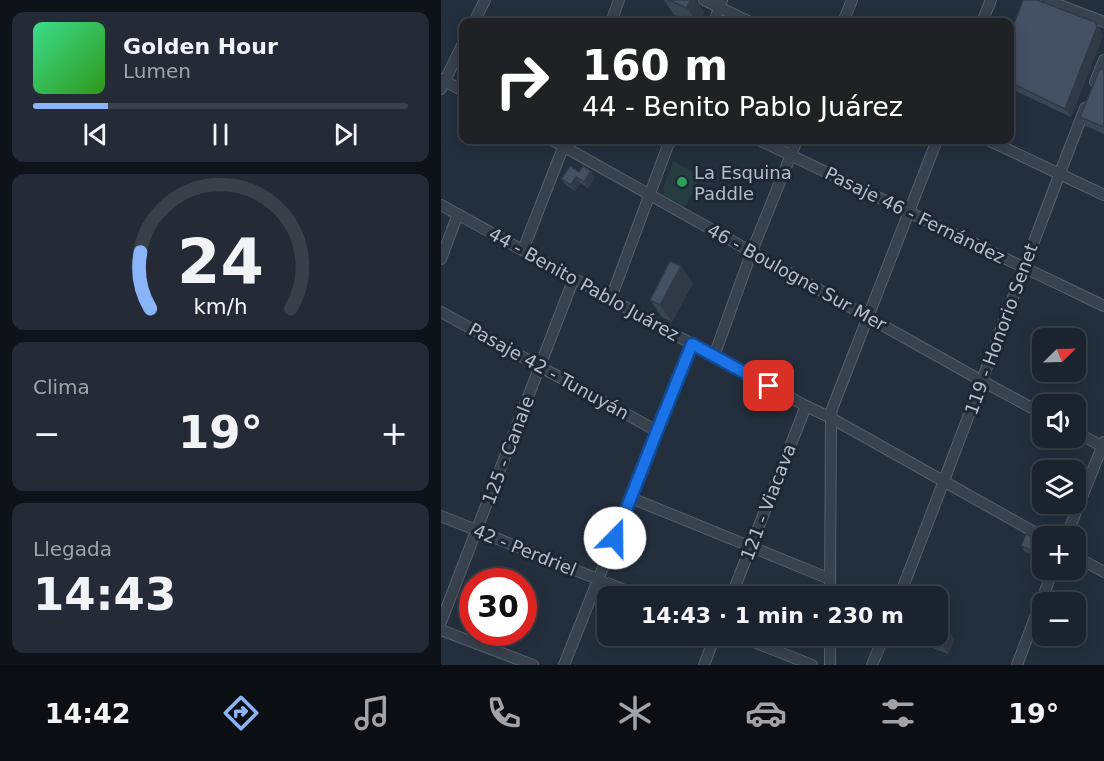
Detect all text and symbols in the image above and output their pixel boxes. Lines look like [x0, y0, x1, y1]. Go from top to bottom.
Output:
text: Golden Hour [123, 34, 278, 59]
text: 160 m [582, 41, 728, 90]
icon: right [483, 42, 561, 120]
text: Lumen [123, 59, 191, 83]
text: 44 - Benito Pablo Juárez [582, 91, 903, 122]
icon: previous [79, 118, 112, 151]
icon: pause [204, 118, 237, 151]
icon: next [329, 118, 362, 151]
place label: La Esquina Paddle [694, 162, 792, 204]
street label: Pasaje 46 - Fernández [822, 162, 1008, 268]
marker: La Esquina Paddle [675, 175, 689, 189]
street label: 46 - Boulogne Sur Mer [704, 219, 891, 335]
street label: 44 - Benito Pablo Juárez [485, 223, 683, 345]
text: 24 [177, 225, 264, 298]
street label: 119 - Honorio Senet [960, 241, 1042, 417]
text: km/h [193, 294, 248, 319]
street label: Pasaje 42 - Tunuyán [465, 318, 633, 424]
north arrow [1032, 328, 1086, 382]
map controls [1032, 328, 1086, 646]
pin [743, 360, 794, 411]
icon: arrive [752, 369, 785, 402]
text: Clima [33, 375, 90, 399]
street label: 125 - Canale [478, 393, 538, 507]
button: sound [1032, 394, 1086, 448]
text: 19° [178, 406, 263, 459]
text: − [33, 414, 61, 453]
text: + [380, 414, 408, 453]
street label: 121 - Viacava [736, 441, 800, 563]
button: layers [1032, 460, 1086, 514]
position arrow [583, 506, 647, 570]
street label: 42 - Perdriel [470, 520, 580, 580]
button: + [1032, 526, 1086, 580]
text: Llegada [33, 537, 112, 561]
text: 14:43 [33, 568, 176, 621]
speed limit sign: 30 [459, 568, 537, 646]
button: − [1032, 592, 1086, 646]
text: 14:43 · 1 min · 230 m [641, 603, 904, 628]
icon: directions [220, 692, 262, 734]
icon: music [351, 692, 393, 734]
icon: phone [483, 692, 525, 734]
icon: climate [614, 692, 656, 734]
icon: car [745, 692, 787, 734]
icon: filters [877, 692, 919, 734]
text: 14:42 [45, 698, 131, 729]
text: 19° [1008, 698, 1059, 729]

